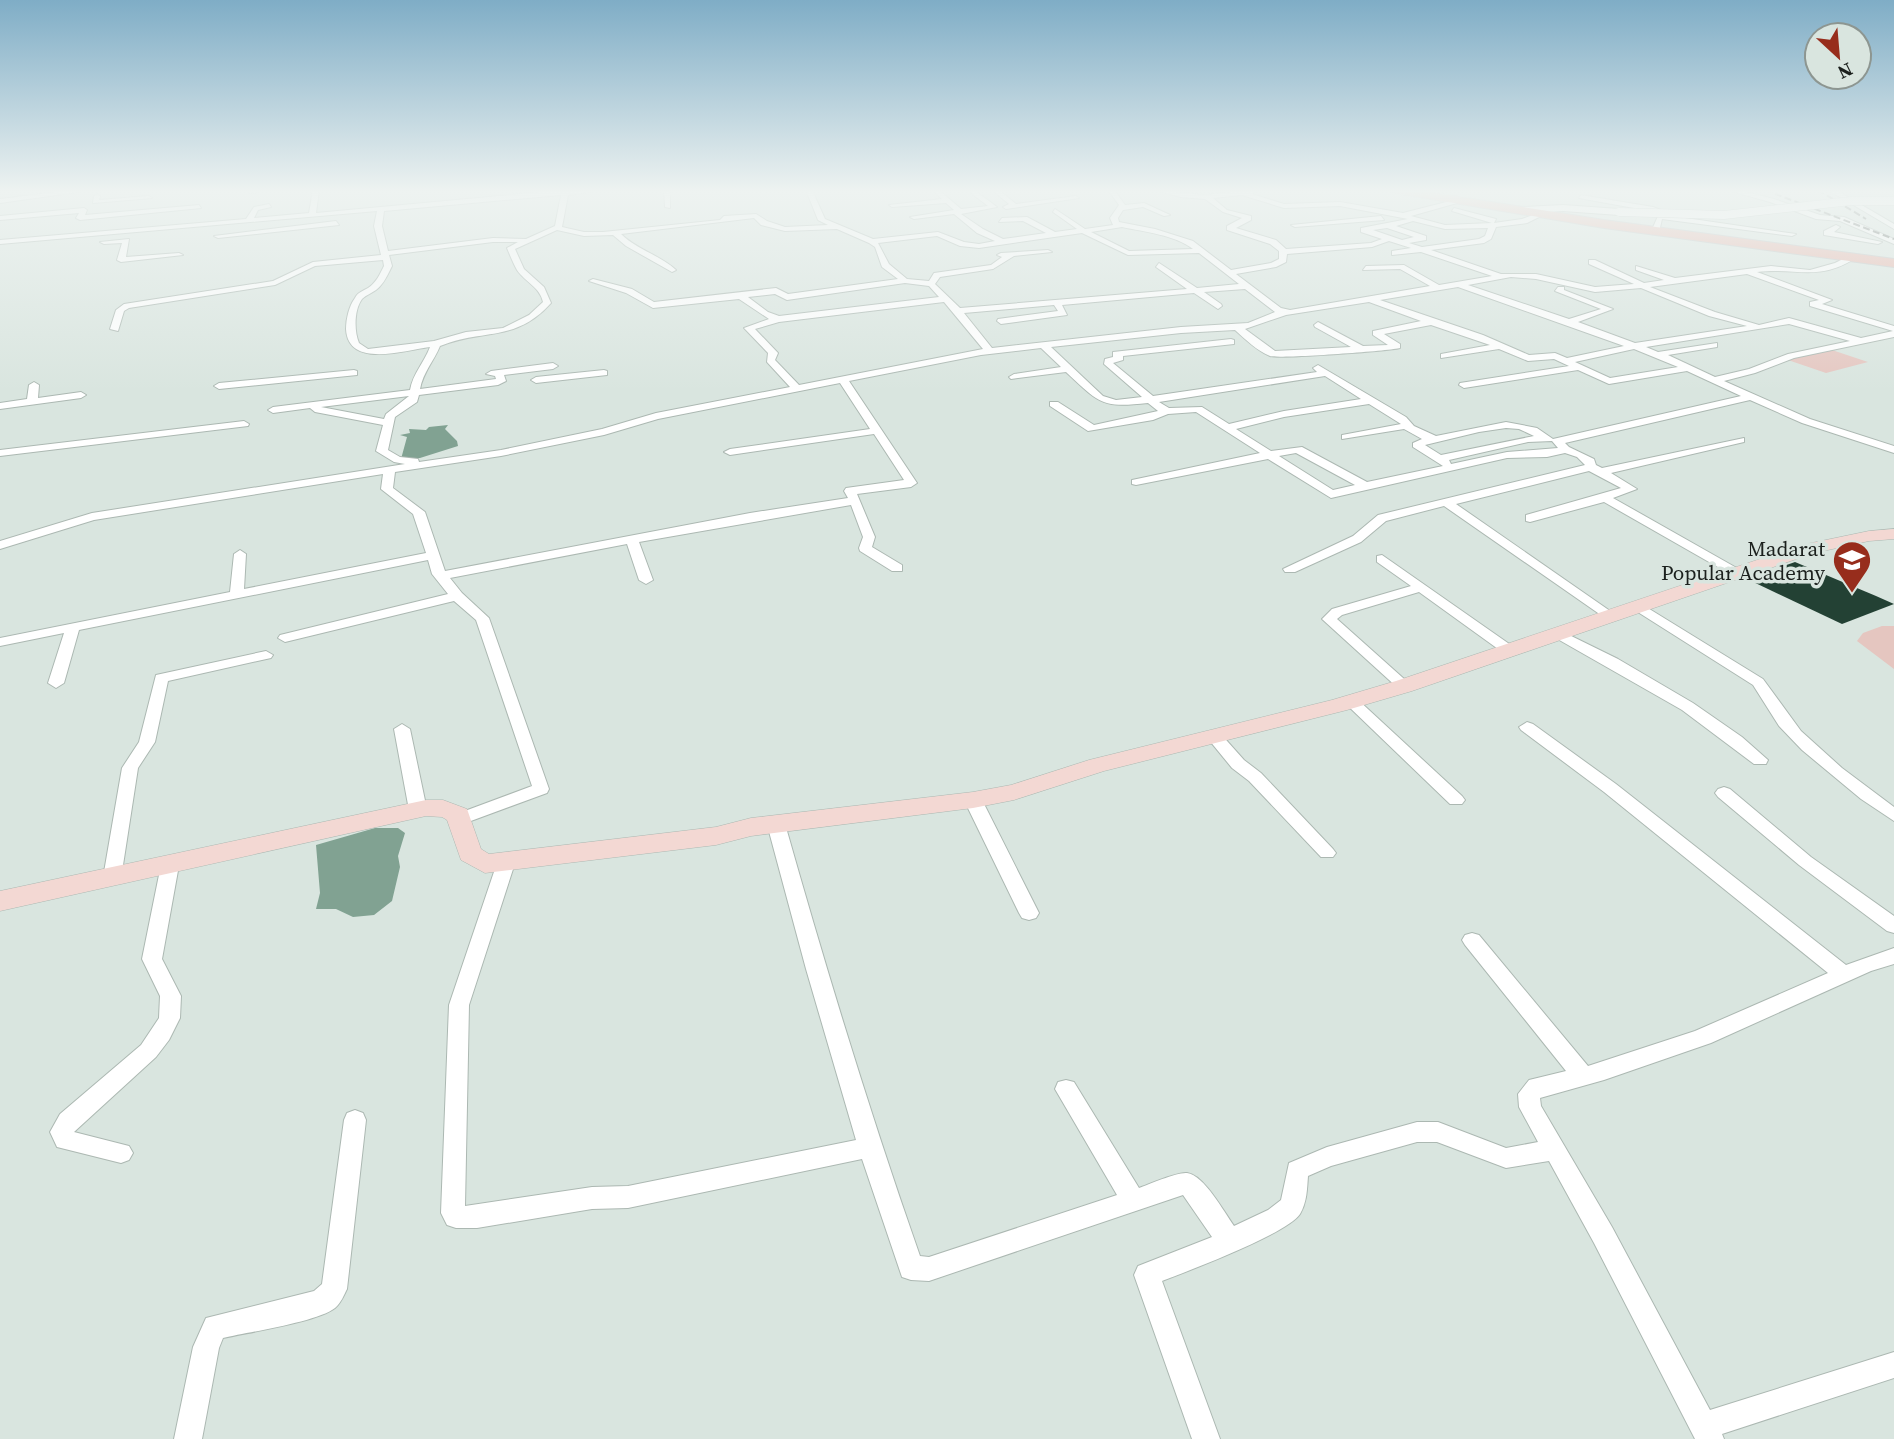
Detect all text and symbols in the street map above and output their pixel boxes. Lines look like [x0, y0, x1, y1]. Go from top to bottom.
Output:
north arrow [1803, 21, 1873, 91]
text: N [1833, 57, 1857, 86]
place label: Madarat Popular Academy [1661, 534, 1825, 587]
school or university icon: Madarat Popular Academy [1831, 539, 1873, 594]

